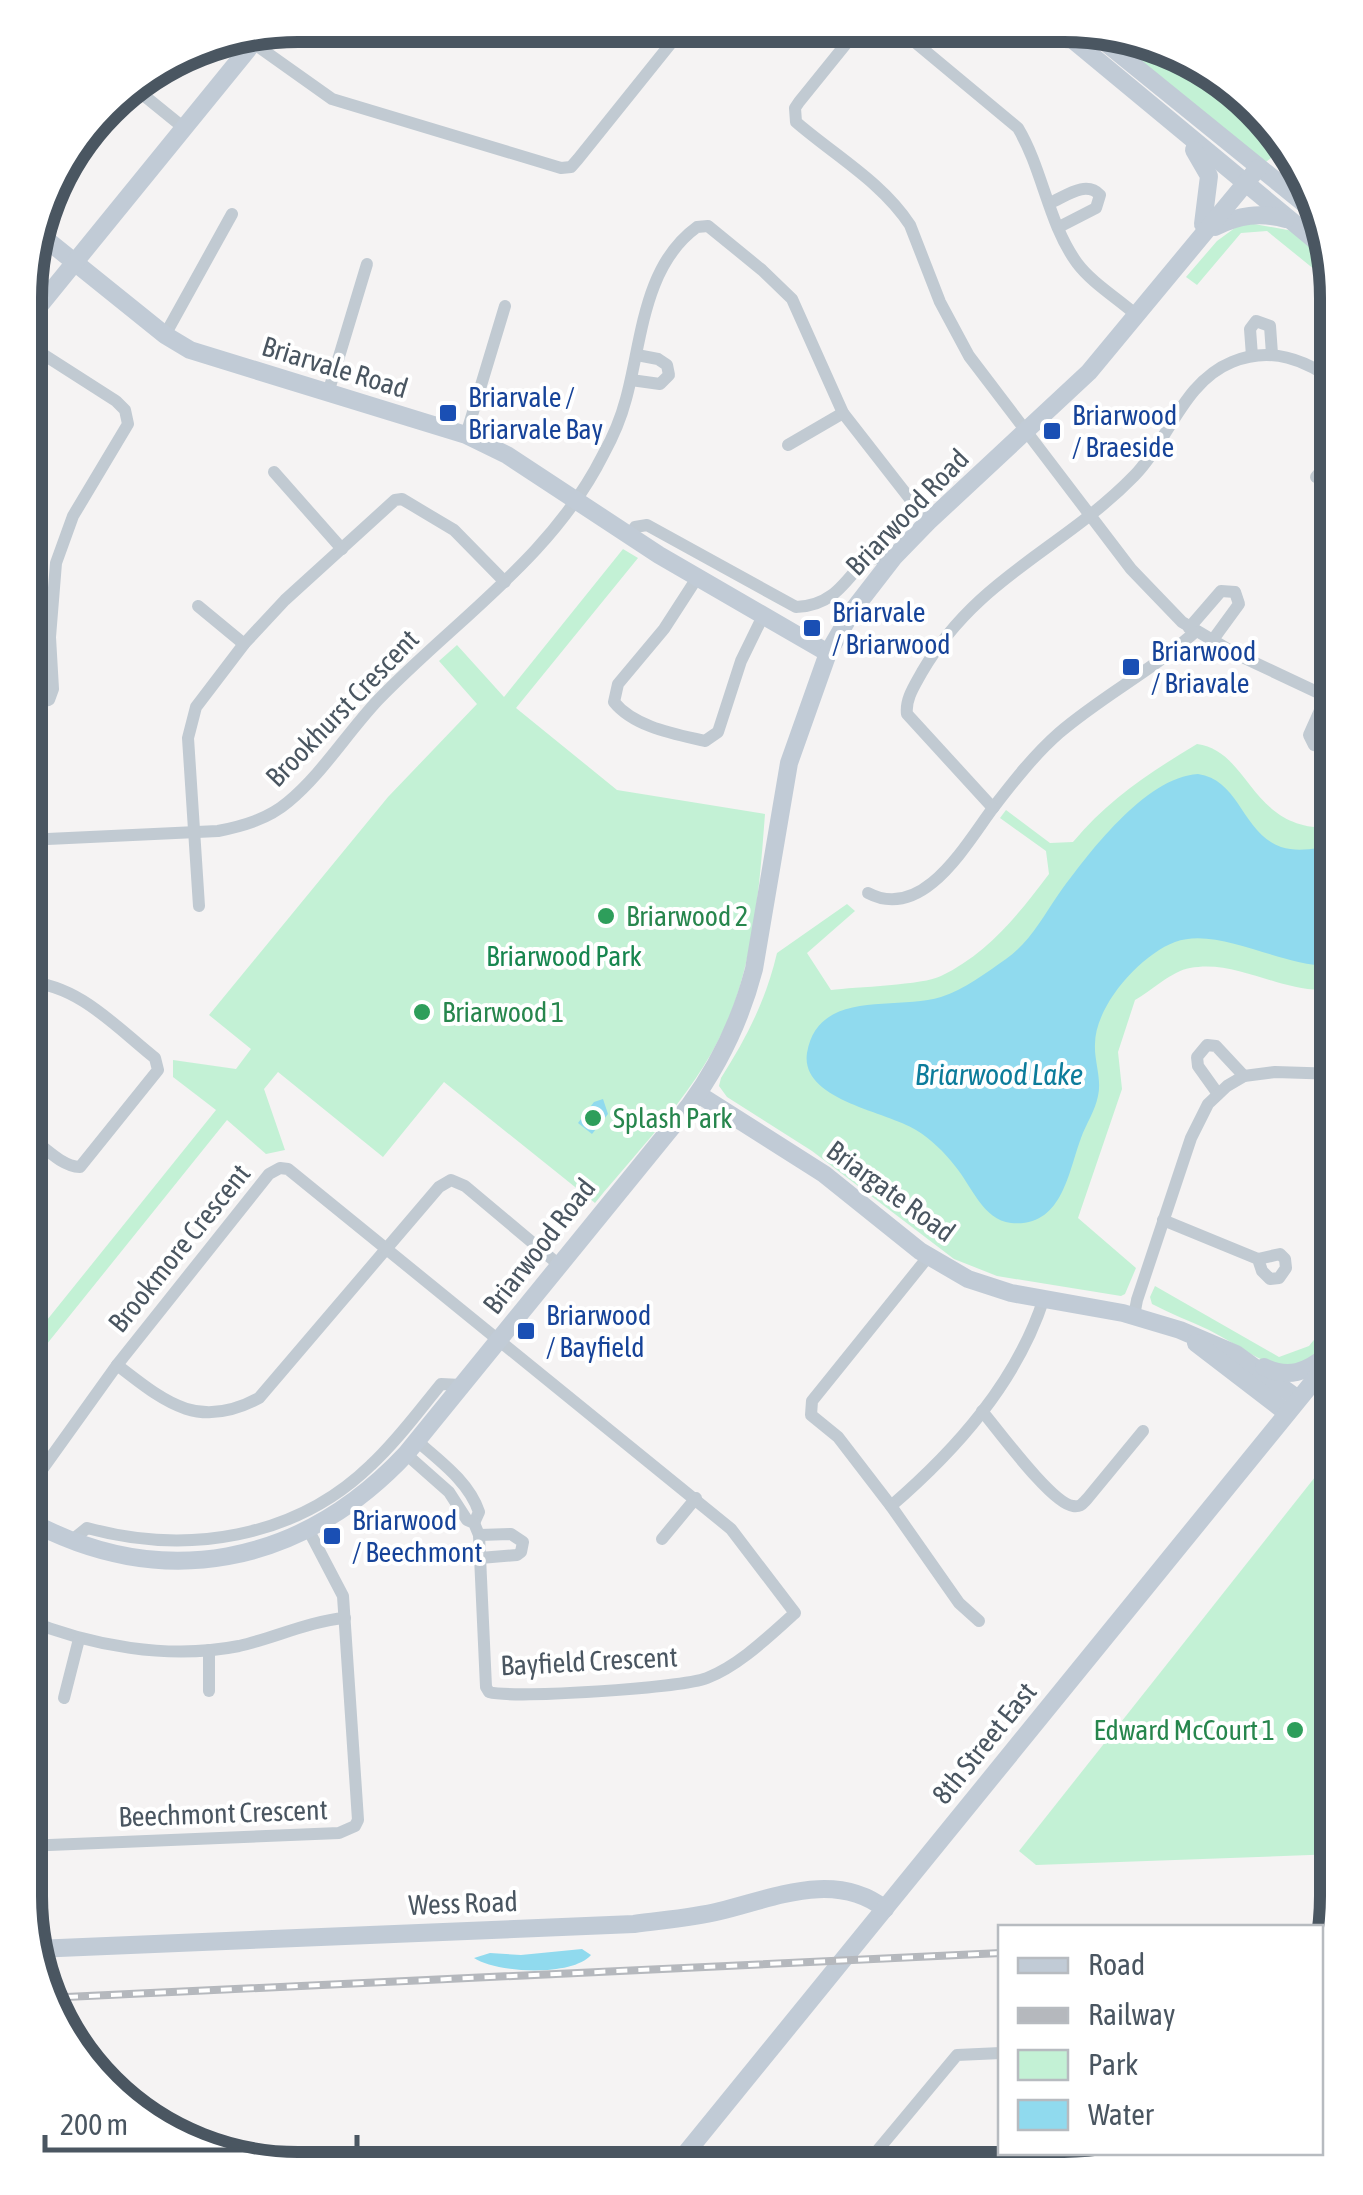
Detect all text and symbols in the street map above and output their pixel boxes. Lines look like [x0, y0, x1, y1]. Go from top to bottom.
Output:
street label: Briarvale Road [258, 330, 412, 404]
place label: Briarvale / Briarvale Bay [468, 381, 603, 445]
place label: Briarwood / Braeside [1072, 399, 1177, 463]
marker: Briarvale / Briarvale Bay [437, 402, 459, 424]
marker: Briarwood / Braeside [1041, 420, 1063, 442]
street label: Briarwood Road [839, 442, 975, 582]
place label: Briarvale / Briarwood [832, 596, 951, 660]
marker: Briarvale / Briarwood [801, 617, 823, 639]
street label: Brookhurst Crescent [259, 623, 425, 793]
place label: Briarwood / Briavale [1151, 635, 1256, 699]
marker: Briarwood / Briavale [1120, 656, 1142, 678]
place label: Briarwood 2 [626, 900, 748, 932]
marker: Briarwood 2 [595, 905, 617, 927]
park label: Briarwood Park [486, 940, 642, 972]
place label: Briarwood 1 [442, 996, 564, 1028]
marker: Briarwood 1 [411, 1001, 433, 1023]
water label: Briarwood Lake [915, 1057, 1083, 1091]
place label: Splash Park [613, 1102, 733, 1134]
marker: Splash Park [582, 1107, 604, 1129]
street label: Briargate Road [821, 1134, 961, 1248]
street label: Brookmore Crescent [102, 1158, 256, 1338]
street label: Briarwood Road [476, 1172, 602, 1320]
place label: Briarwood / Bayfield [546, 1299, 651, 1363]
marker: Briarwood / Bayfield [515, 1320, 537, 1342]
place label: Briarwood / Beechmont [352, 1504, 483, 1568]
marker: Briarwood / Beechmont [321, 1525, 343, 1547]
street label: Bayfield Crescent [500, 1640, 678, 1682]
street label: 8th Street East [925, 1676, 1043, 1810]
place label: Edward McCourt 1 [1094, 1714, 1275, 1746]
marker: Edward McCourt 1 [1284, 1719, 1306, 1741]
street label: Beechmont Crescent [118, 1793, 328, 1833]
street label: Wess Road [408, 1885, 518, 1921]
legend [998, 1925, 1323, 2155]
text: Road [1088, 1947, 1145, 1981]
text: Railway [1088, 1997, 1175, 2031]
text: Park [1088, 2047, 1138, 2081]
scale bar [45, 2090, 358, 2152]
text: Water [1088, 2097, 1155, 2131]
text: 200 m [60, 2107, 128, 2141]

